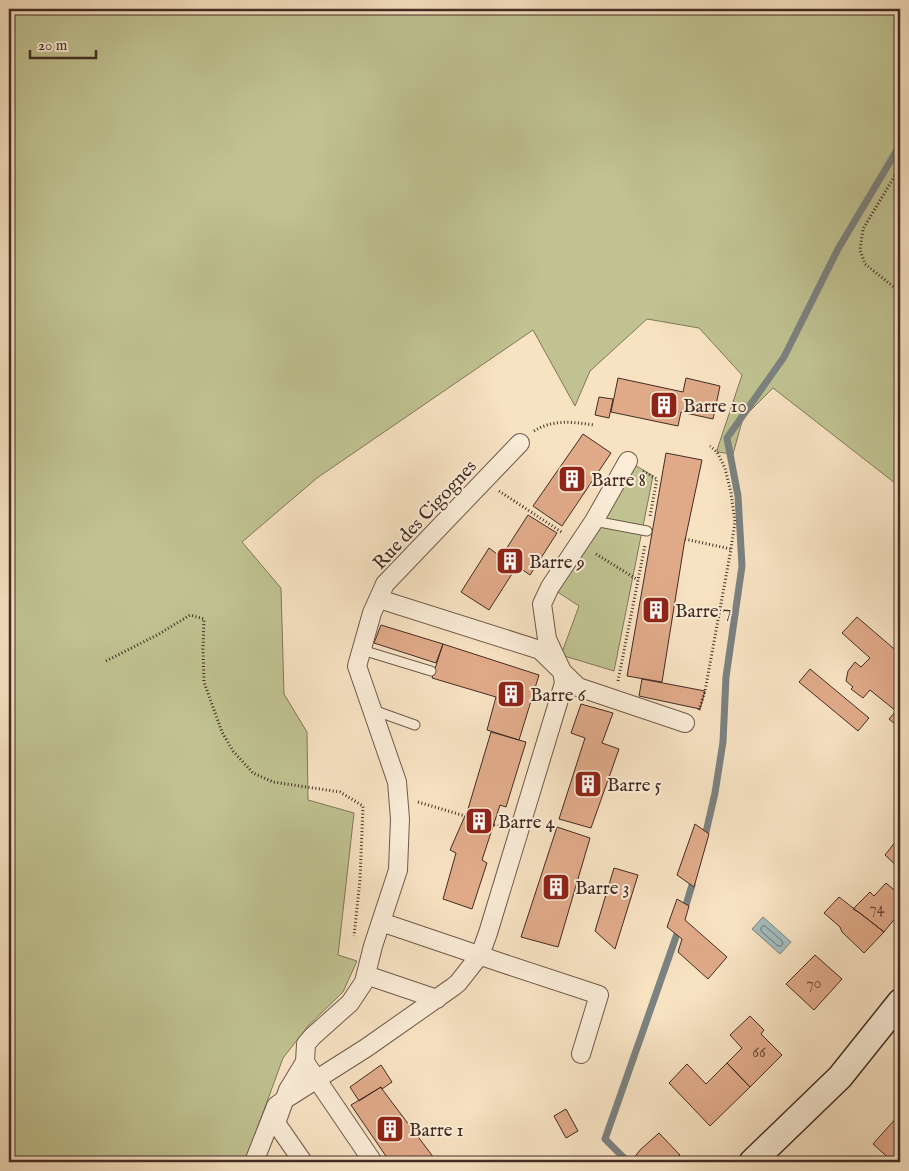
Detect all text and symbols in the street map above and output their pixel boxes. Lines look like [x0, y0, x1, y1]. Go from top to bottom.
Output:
scale bar [30, 28, 96, 60]
text: 20 m [38, 36, 68, 55]
building icon: Barre 10 [649, 390, 679, 420]
place label: Barre 10 [683, 395, 747, 419]
street label: Rue des Cigognes [368, 455, 483, 575]
building icon: Barre 8 [557, 464, 587, 494]
place label: Barre 8 [591, 469, 646, 493]
building icon: Barre 9 [495, 546, 525, 576]
place label: Barre 9 [529, 551, 585, 575]
building icon: Barre 7 [641, 595, 671, 625]
place label: Barre 7 [675, 600, 732, 624]
building icon: Barre 6 [496, 679, 526, 709]
place label: Barre 6 [530, 684, 587, 708]
building icon: Barre 5 [573, 769, 603, 799]
place label: Barre 5 [607, 774, 662, 798]
building icon: Barre 4 [464, 806, 494, 836]
place label: Barre 4 [498, 811, 556, 835]
building icon: Barre 3 [541, 872, 571, 902]
place label: Barre 3 [575, 877, 630, 901]
house number: 74 [869, 899, 885, 919]
house number: 70 [806, 974, 822, 994]
house number: 66 [752, 1043, 766, 1063]
building icon: Barre 1 [375, 1114, 405, 1144]
place label: Barre 1 [409, 1119, 464, 1143]

